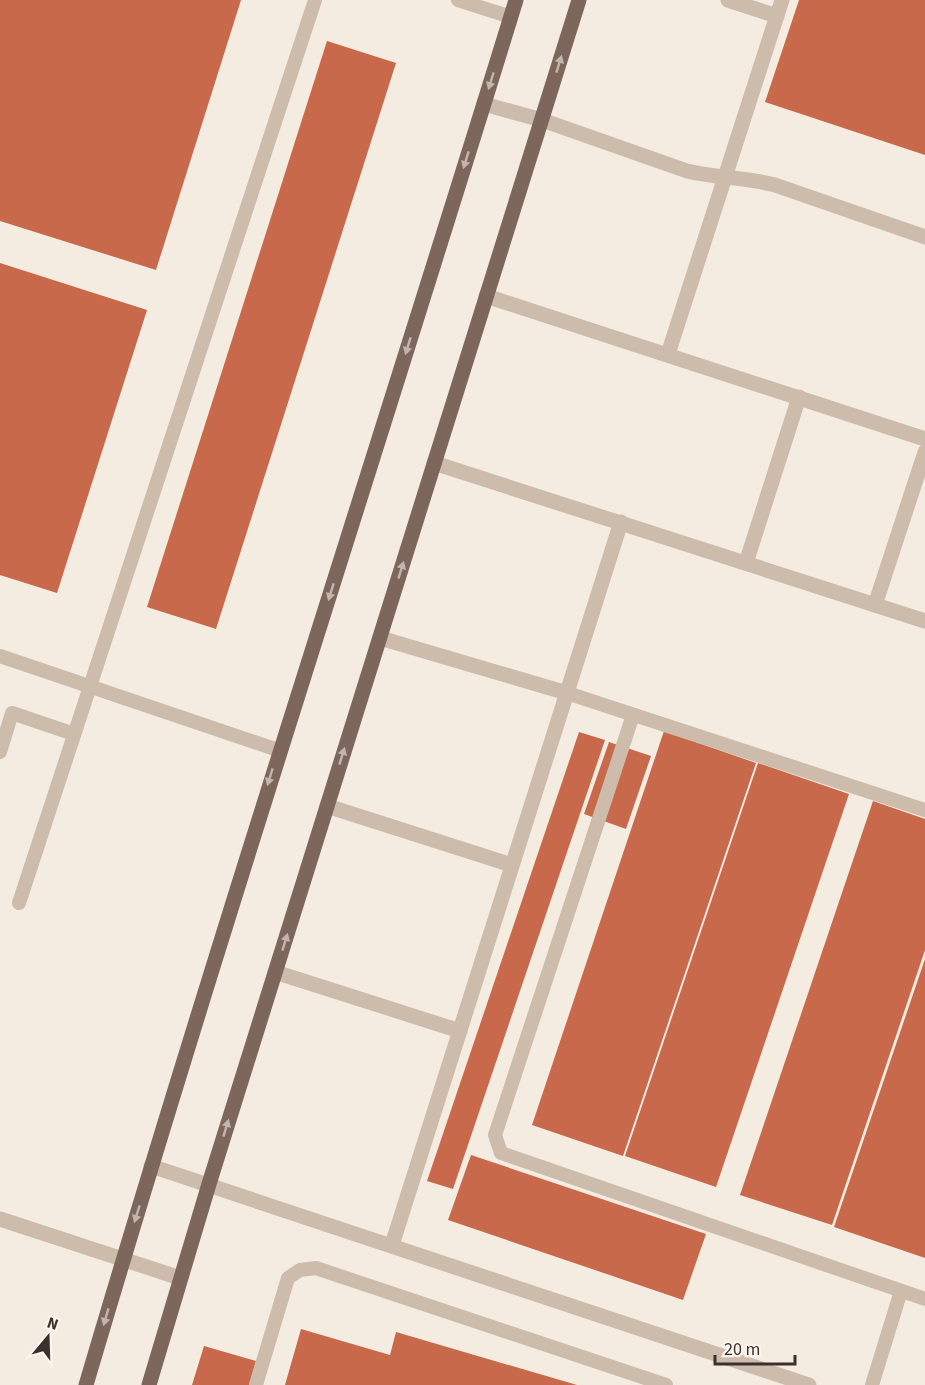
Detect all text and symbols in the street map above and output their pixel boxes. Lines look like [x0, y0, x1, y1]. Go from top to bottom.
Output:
one-way arrow [555, 55, 564, 73]
one-way arrow [486, 72, 495, 90]
one-way arrow [461, 151, 470, 169]
one-way arrow [403, 337, 412, 355]
one-way arrow [397, 561, 406, 579]
one-way arrow [326, 583, 335, 601]
one-way arrow [338, 747, 347, 765]
one-way arrow [265, 768, 274, 786]
one-way arrow [280, 933, 290, 951]
one-way arrow [222, 1119, 231, 1137]
one-way arrow [132, 1205, 141, 1223]
north arrow [18, 1307, 78, 1367]
one-way arrow [101, 1308, 110, 1326]
text: N [44, 1312, 61, 1336]
scale bar [715, 1328, 794, 1366]
text: 20 m [724, 1337, 760, 1362]

